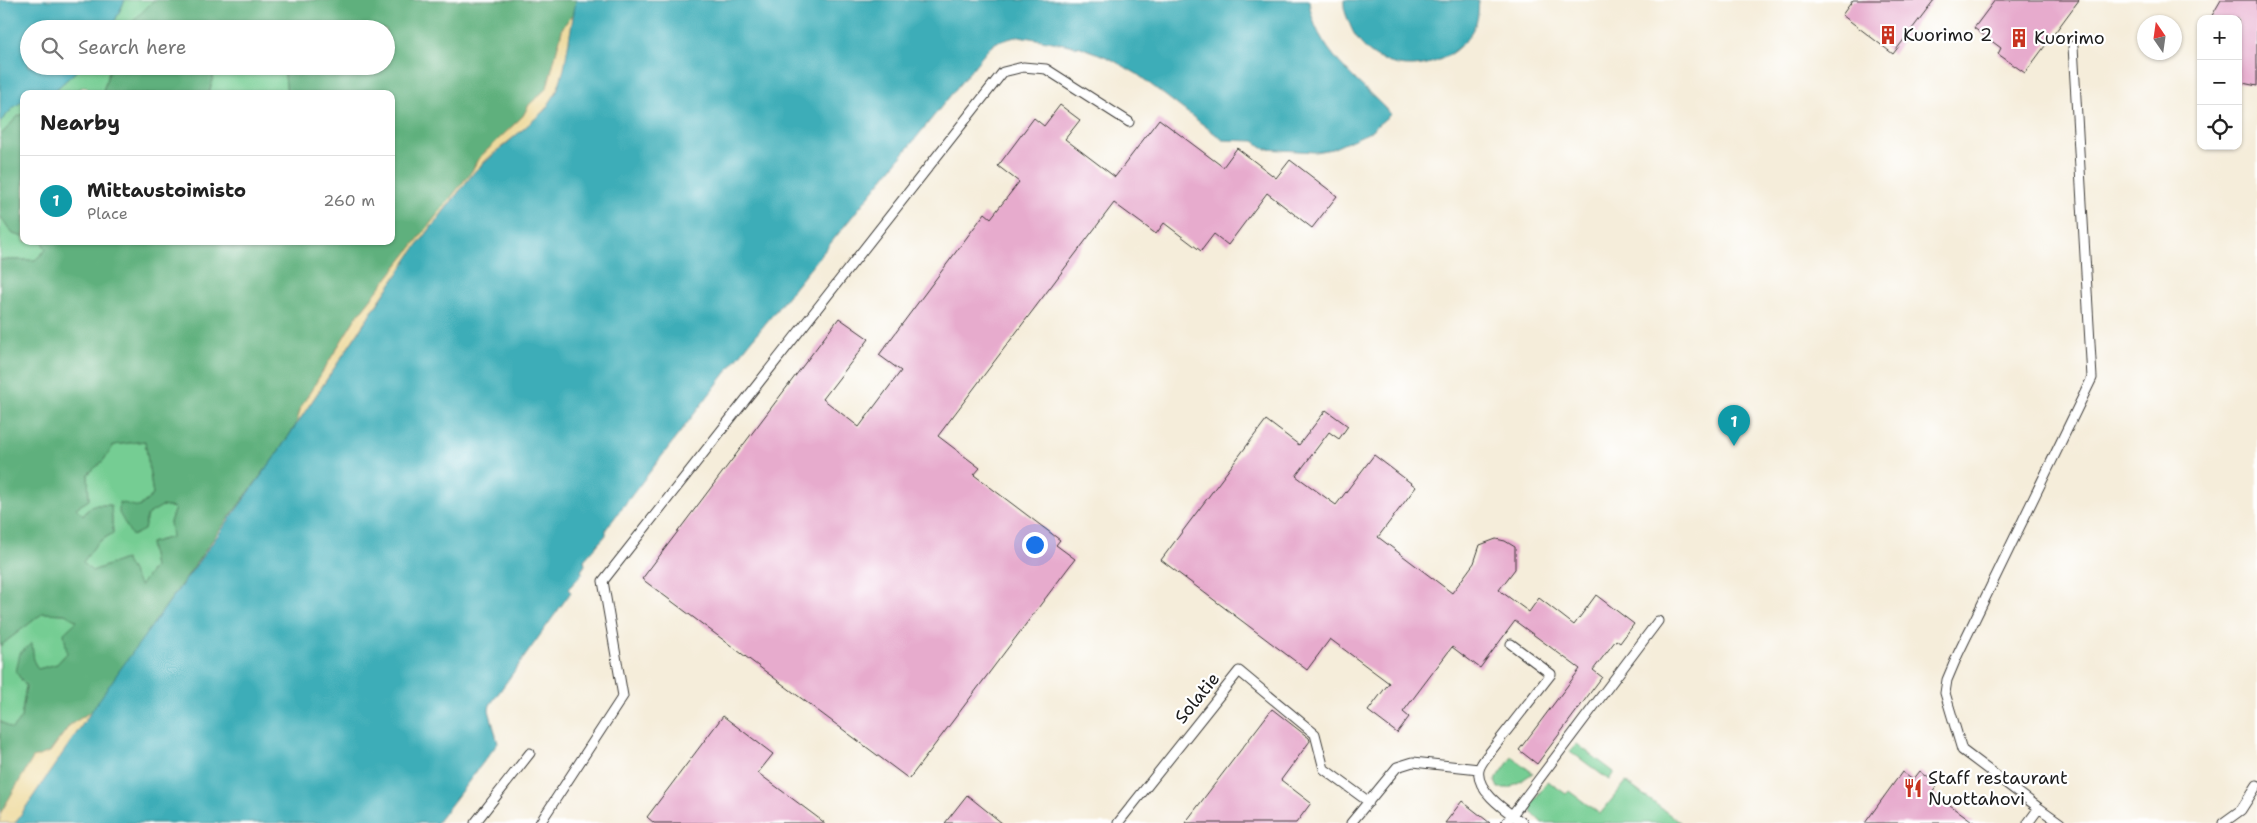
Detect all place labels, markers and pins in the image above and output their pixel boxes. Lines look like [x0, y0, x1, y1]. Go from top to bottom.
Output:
place label: Kuorimo 2 [1903, 23, 1992, 47]
building icon: Kuorimo 2 [1877, 24, 1899, 46]
place label: Kuorimo [2034, 26, 2105, 50]
building icon: Kuorimo [2008, 27, 2030, 49]
pin: 1 [1718, 405, 1750, 446]
place label: Staff restaurant Nuottahovi [1928, 766, 2068, 811]
restaurant icon: Staff restaurant Nuottahovi [1902, 777, 1924, 799]

